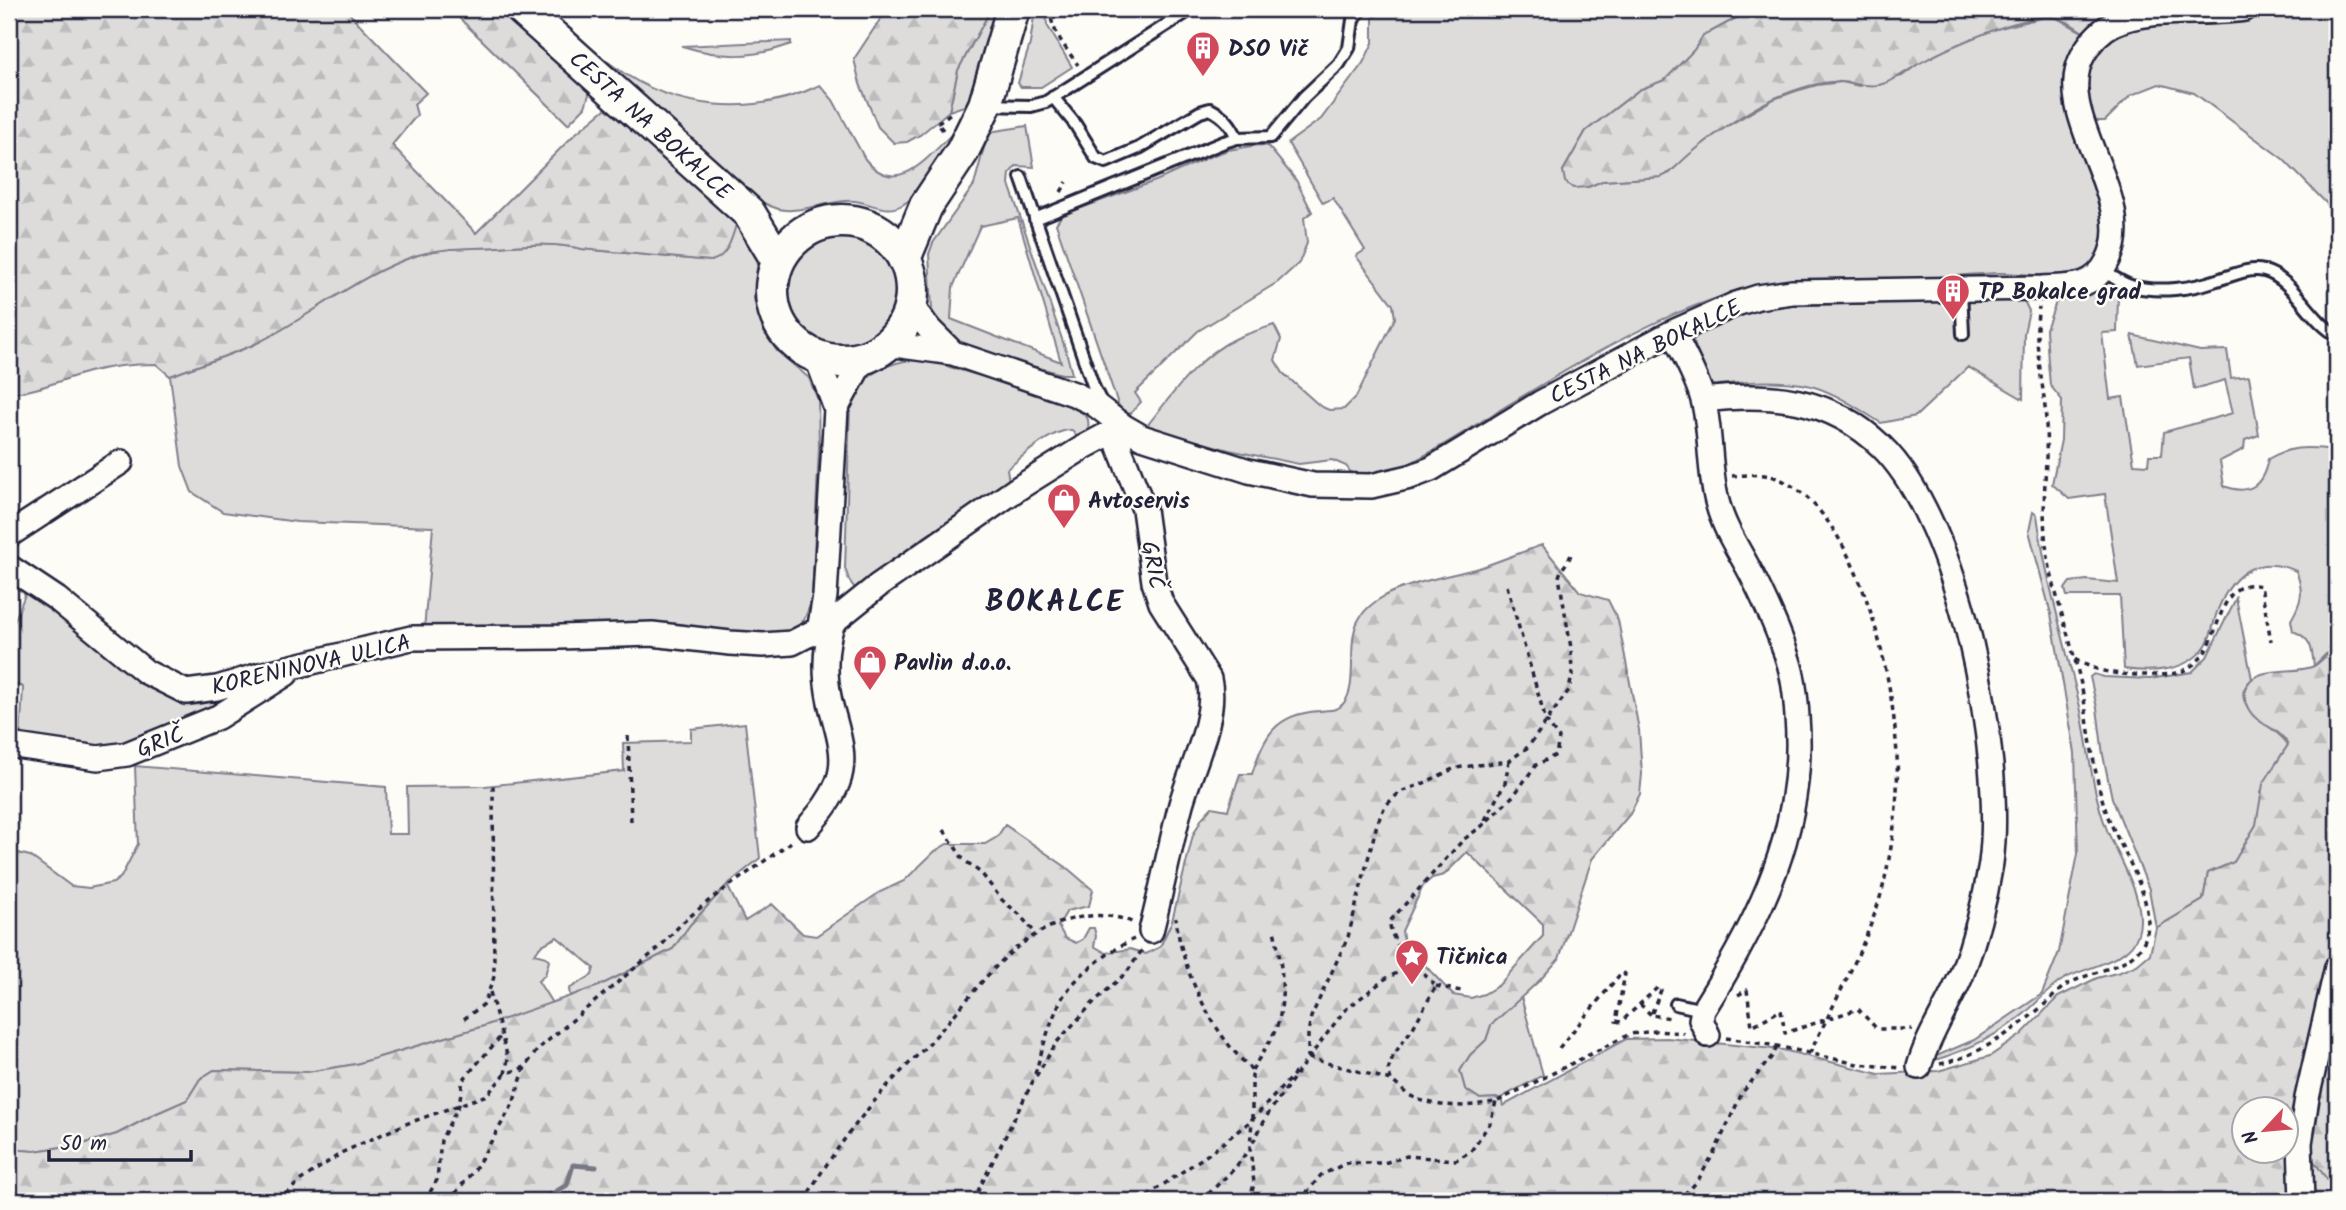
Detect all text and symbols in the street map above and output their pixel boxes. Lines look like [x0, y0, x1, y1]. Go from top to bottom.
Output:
building icon: DSO Vič [1184, 29, 1222, 78]
place label: DSO Vič [1228, 32, 1309, 68]
street label: CESTA NA BOKALCE [560, 43, 740, 210]
building icon: TP Bokalce grad [1934, 272, 1972, 321]
place label: TP Bokalce grad [1978, 275, 2141, 311]
street label: CESTA NA BOKALCE [1544, 290, 1749, 415]
shop icon: Avtoservis [1045, 481, 1083, 530]
place label: Avtoservis [1088, 484, 1190, 520]
street label: GRIČ [1130, 538, 1174, 594]
district label: BOKALCE [985, 579, 1125, 627]
street label: KORENINOVA ULICA [208, 626, 415, 706]
shop icon: Pavlin d.o.o. [851, 643, 889, 692]
place label: Pavlin d.o.o. [894, 646, 1011, 682]
street label: GRIČ [132, 717, 192, 769]
place icon: Tičnica [1393, 937, 1431, 986]
place label: Tičnica [1436, 940, 1508, 976]
north arrow [2230, 1094, 2300, 1164]
scale bar [49, 1119, 191, 1163]
text: N [2235, 1125, 2268, 1149]
text: 50 m [60, 1128, 107, 1161]

